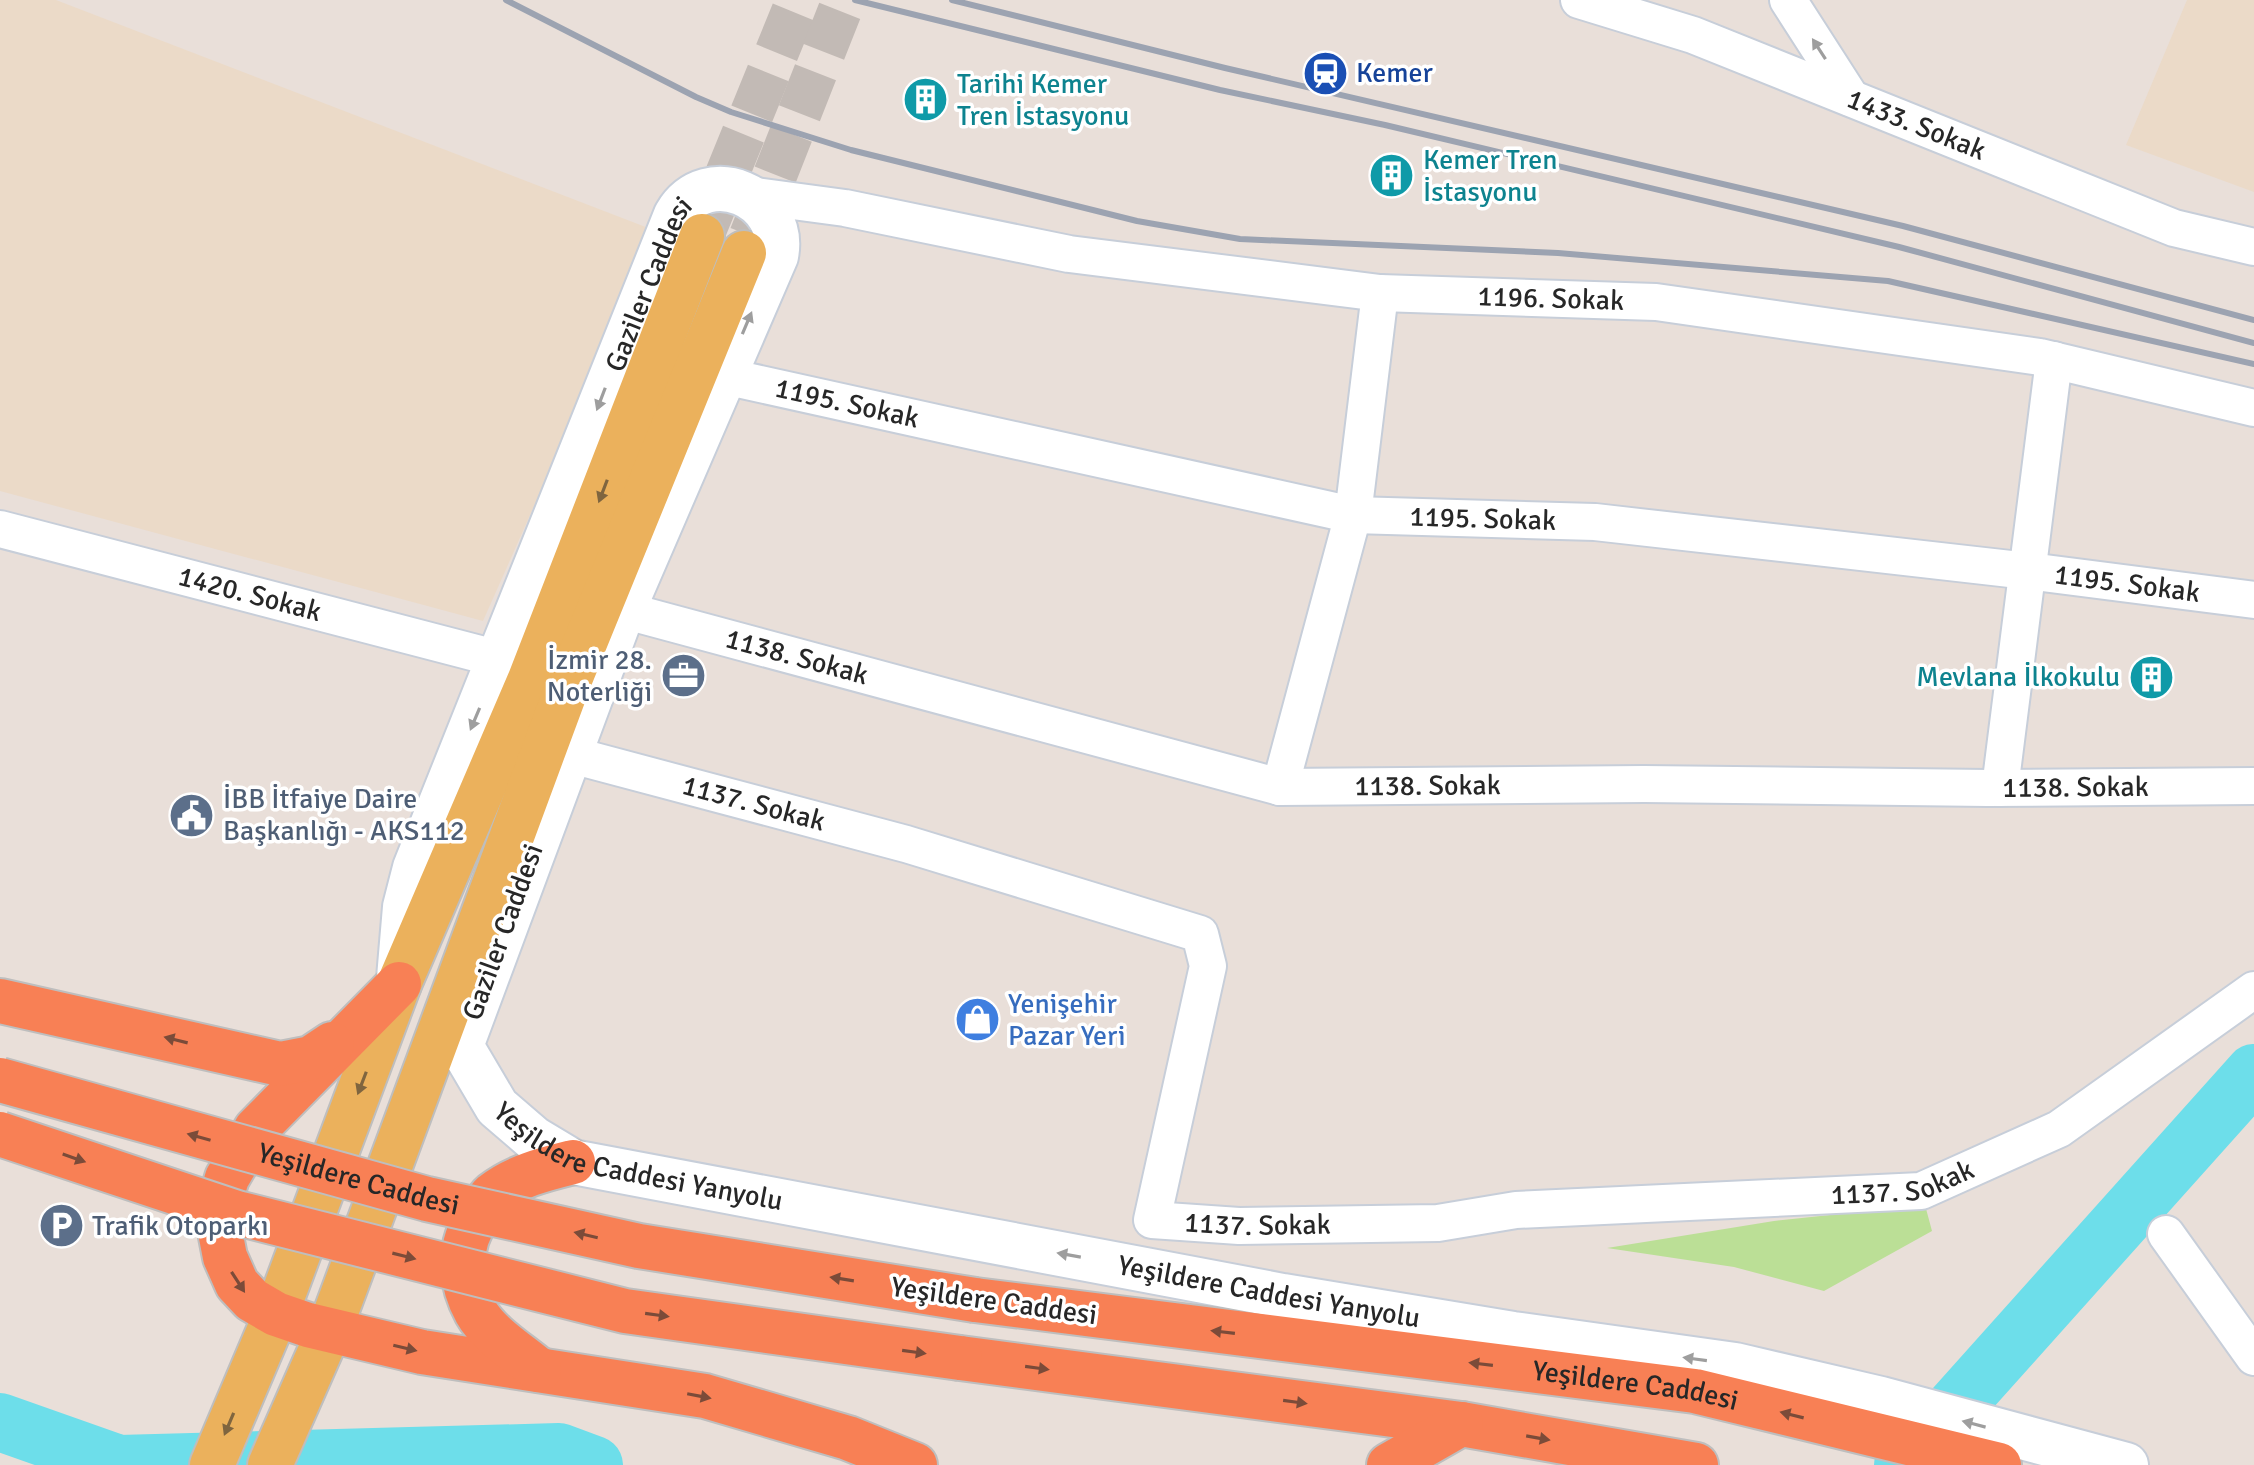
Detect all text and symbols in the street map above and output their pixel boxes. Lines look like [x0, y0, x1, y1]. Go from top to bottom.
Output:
one-way arrow [1813, 38, 1827, 60]
station icon: Kemer [1301, 49, 1349, 97]
place label: Kemer [1356, 56, 1434, 90]
place label: Tarihi Kemer Tren İstasyonu [957, 67, 1129, 133]
building icon: Tarihi Kemer Tren İstasyonu [902, 76, 950, 124]
street label: 1433. Sokak [1842, 82, 1991, 168]
place label: Kemer Tren İstasyonu [1423, 143, 1558, 209]
building icon: Kemer Tren İstasyonu [1368, 152, 1416, 200]
street label: Gaziler Caddesi [598, 189, 699, 377]
street label: 1196. Sokak [1477, 279, 1625, 318]
one-way arrow [740, 311, 753, 335]
street label: 1195. Sokak [772, 371, 922, 436]
one-way arrow [594, 387, 607, 411]
one-way arrow [596, 479, 609, 503]
street label: 1195. Sokak [1409, 500, 1556, 538]
street label: 1195. Sokak [2052, 558, 2202, 610]
street label: 1420. Sokak [175, 559, 325, 629]
street label: 1138. Sokak [722, 621, 872, 692]
place label: İzmir 28. Noterliği [547, 643, 652, 709]
office icon: İzmir 28. Noterliği [659, 652, 707, 700]
building icon: Mevlana İlkokulu [2127, 653, 2175, 701]
place label: Mevlana İlkokulu [1916, 660, 2120, 694]
one-way arrow [469, 708, 482, 731]
street label: 1137. Sokak [678, 768, 829, 839]
street label: 1138. Sokak [1354, 768, 1501, 803]
street label: 1138. Sokak [2002, 770, 2149, 805]
place label: İBB İtfaiye Daire Başkanlığı - AKS112 [223, 782, 465, 848]
public building icon: İBB İtfaiye Daire Başkanlığı - AKS112 [168, 791, 216, 839]
street label: Gaziler Caddesi [455, 839, 551, 1025]
place label: Yenişehir Pazar Yeri [1008, 987, 1125, 1053]
shop icon: Yenişehir Pazar Yeri [953, 996, 1001, 1044]
one-way arrow [163, 1033, 188, 1046]
one-way arrow [355, 1072, 368, 1096]
street label: Yeşildere Caddesi Yanyolu [487, 1095, 786, 1218]
one-way arrow [186, 1130, 211, 1142]
street label: Yeşildere Caddesi [254, 1136, 462, 1223]
one-way arrow [63, 1152, 87, 1164]
street label: 1137. Sokak [1830, 1152, 1979, 1212]
parking icon: Trafik Otoparkı [37, 1202, 85, 1250]
street label: 1137. Sokak [1183, 1205, 1331, 1243]
place label: Trafik Otoparkı [92, 1209, 269, 1243]
one-way arrow [574, 1228, 599, 1240]
one-way arrow [1056, 1248, 1081, 1260]
street label: Yeşildere Caddesi Yanyolu [1115, 1248, 1423, 1335]
one-way arrow [391, 1250, 416, 1263]
street label: Yeşildere Caddesi [889, 1270, 1099, 1332]
one-way arrow [231, 1272, 246, 1293]
one-way arrow [830, 1272, 855, 1285]
one-way arrow [645, 1309, 670, 1322]
one-way arrow [1210, 1325, 1235, 1338]
one-way arrow [393, 1342, 418, 1355]
one-way arrow [902, 1346, 927, 1359]
one-way arrow [1682, 1352, 1707, 1365]
street label: Yeşildere Caddesi [1531, 1354, 1742, 1418]
one-way arrow [1468, 1357, 1493, 1370]
one-way arrow [1025, 1362, 1050, 1375]
one-way arrow [687, 1390, 712, 1402]
one-way arrow [1283, 1396, 1308, 1409]
one-way arrow [1779, 1408, 1804, 1420]
one-way arrow [222, 1413, 235, 1436]
one-way arrow [1961, 1417, 1986, 1429]
one-way arrow [1526, 1432, 1551, 1444]

